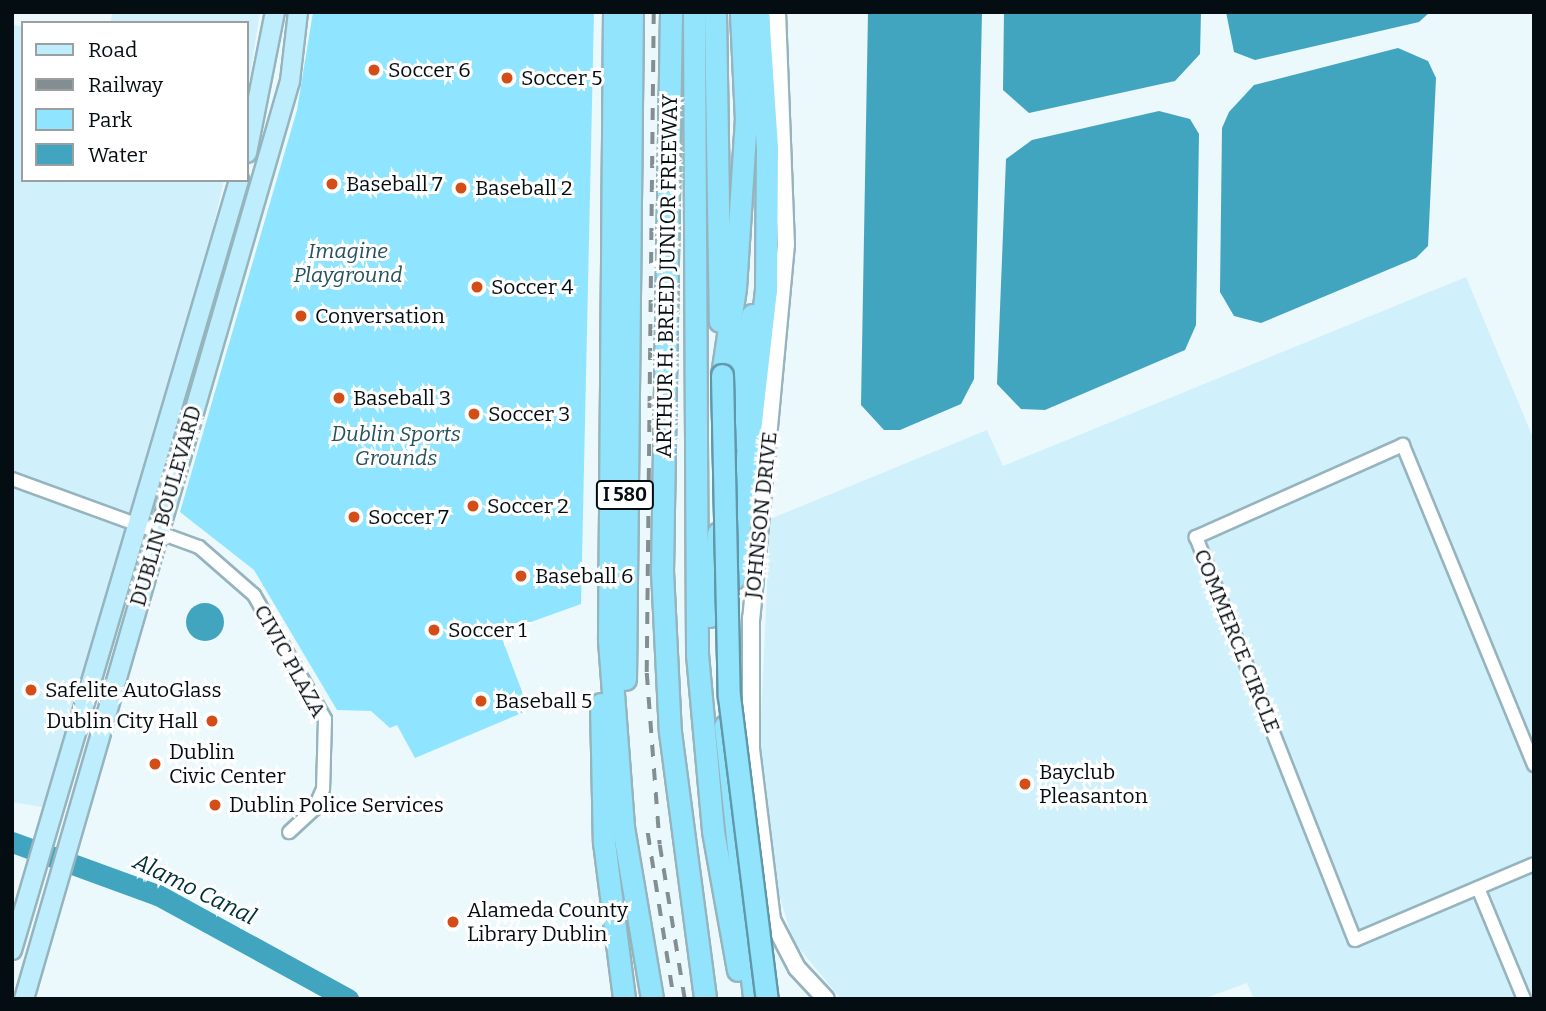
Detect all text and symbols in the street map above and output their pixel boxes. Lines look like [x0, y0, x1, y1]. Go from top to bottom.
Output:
legend [21, 21, 248, 182]
text: Road [88, 37, 137, 63]
place label: Soccer 6 [388, 57, 470, 83]
marker: Soccer 6 [366, 62, 382, 78]
place label: Soccer 5 [521, 65, 602, 91]
marker: Soccer 5 [499, 70, 515, 86]
text: Railway [88, 72, 163, 98]
street label: ARTHUR H. BREED JUNIOR FREEWAY [651, 94, 683, 458]
text: Park [88, 107, 132, 133]
text: Water [88, 142, 147, 168]
place label: Baseball 7 [346, 171, 443, 197]
place label: Baseball 2 [475, 175, 572, 201]
marker: Baseball 7 [324, 176, 340, 192]
marker: Baseball 2 [453, 180, 469, 196]
park label: Imagine Playground [293, 238, 403, 288]
place label: Soccer 4 [491, 274, 573, 300]
marker: Soccer 4 [469, 279, 485, 295]
place label: Conversation [315, 303, 445, 329]
marker: Conversation [293, 308, 309, 324]
place label: Baseball 3 [353, 385, 451, 411]
marker: Baseball 3 [331, 390, 347, 406]
place label: Soccer 3 [488, 401, 570, 427]
street label: DUBLIN BOULEVARD [125, 403, 207, 609]
marker: Soccer 3 [466, 406, 482, 422]
park label: Dublin Sports Grounds [331, 421, 461, 471]
street label: JOHNSON DRIVE [740, 430, 782, 600]
road number: I 580 [595, 480, 655, 510]
place label: Soccer 2 [487, 493, 569, 519]
marker: Soccer 2 [465, 498, 481, 514]
place label: Soccer 7 [368, 504, 449, 530]
marker: Soccer 7 [346, 509, 362, 525]
street label: COMMERCE CIRCLE [1189, 545, 1285, 737]
place label: Baseball 6 [535, 563, 633, 589]
marker: Baseball 6 [513, 568, 529, 584]
street label: CIVIC PLAZA [249, 600, 331, 722]
place label: Soccer 1 [448, 617, 527, 643]
marker: Soccer 1 [426, 622, 442, 638]
place label: Safelite AutoGlass [45, 677, 222, 703]
marker: Safelite AutoGlass [23, 682, 39, 698]
place label: Baseball 5 [495, 688, 592, 714]
marker: Baseball 5 [473, 693, 489, 709]
place label: Dublin City Hall [46, 708, 198, 734]
marker: Dublin City Hall [204, 713, 220, 729]
place label: Dublin Civic Center [169, 739, 286, 789]
marker: Dublin Civic Center [147, 756, 163, 772]
place label: Bayclub Pleasanton [1039, 759, 1148, 809]
marker: Bayclub Pleasanton [1017, 776, 1033, 792]
place label: Dublin Police Services [229, 792, 444, 818]
marker: Dublin Police Services [207, 797, 223, 813]
water label: Alamo Canal [129, 847, 261, 931]
place label: Alameda County Library Dublin [467, 897, 628, 947]
marker: Alameda County Library Dublin [445, 914, 461, 930]

